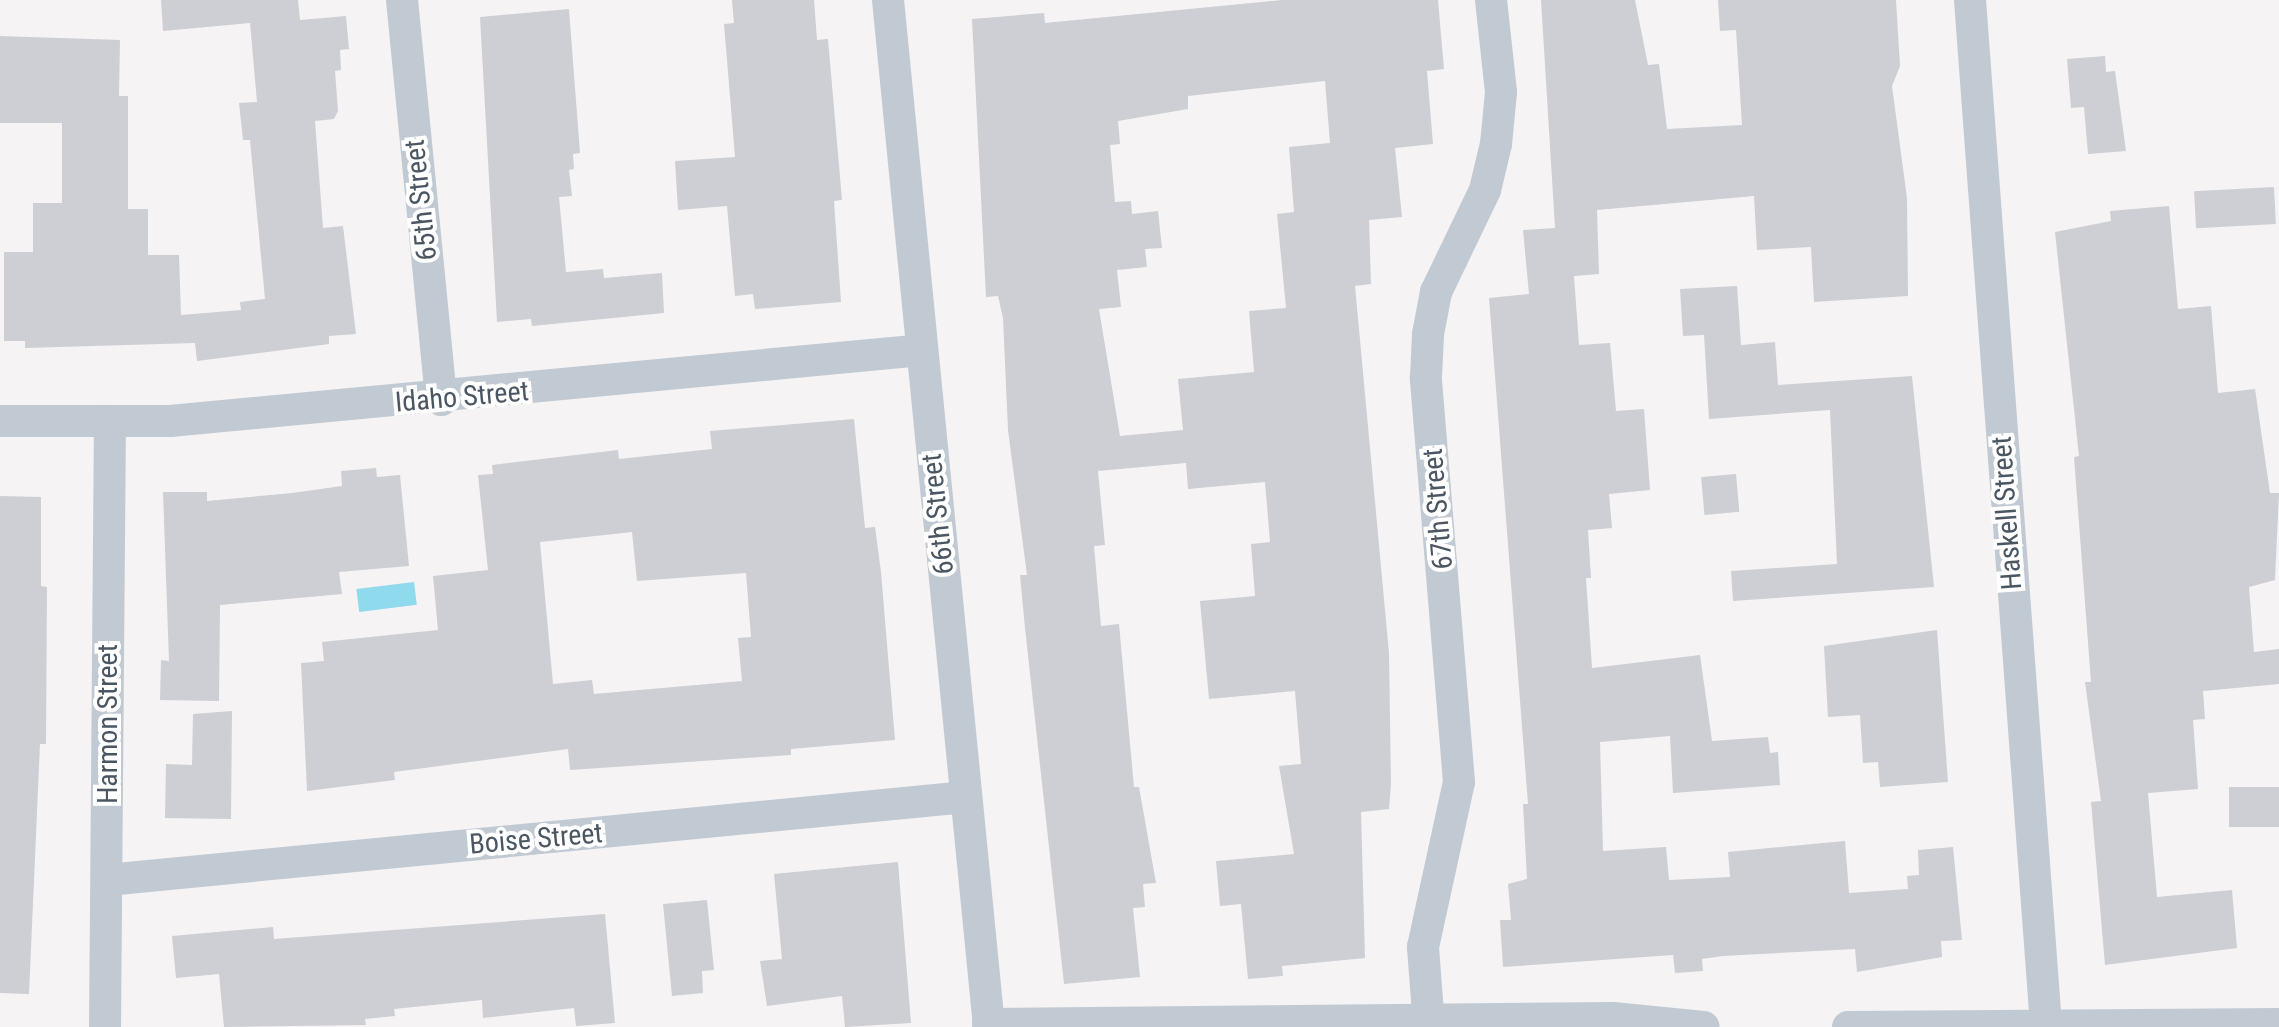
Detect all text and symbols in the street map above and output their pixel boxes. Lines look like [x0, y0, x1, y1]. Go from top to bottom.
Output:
street label: 65th Street [398, 138, 444, 262]
street label: Idaho Street [394, 374, 530, 420]
street label: Haskell Street [1985, 435, 2029, 591]
street label: 67th Street [1416, 447, 1460, 571]
street label: 66th Street [915, 452, 961, 576]
street label: Harmon Street [91, 644, 125, 804]
street label: Boise Street [468, 816, 604, 862]

